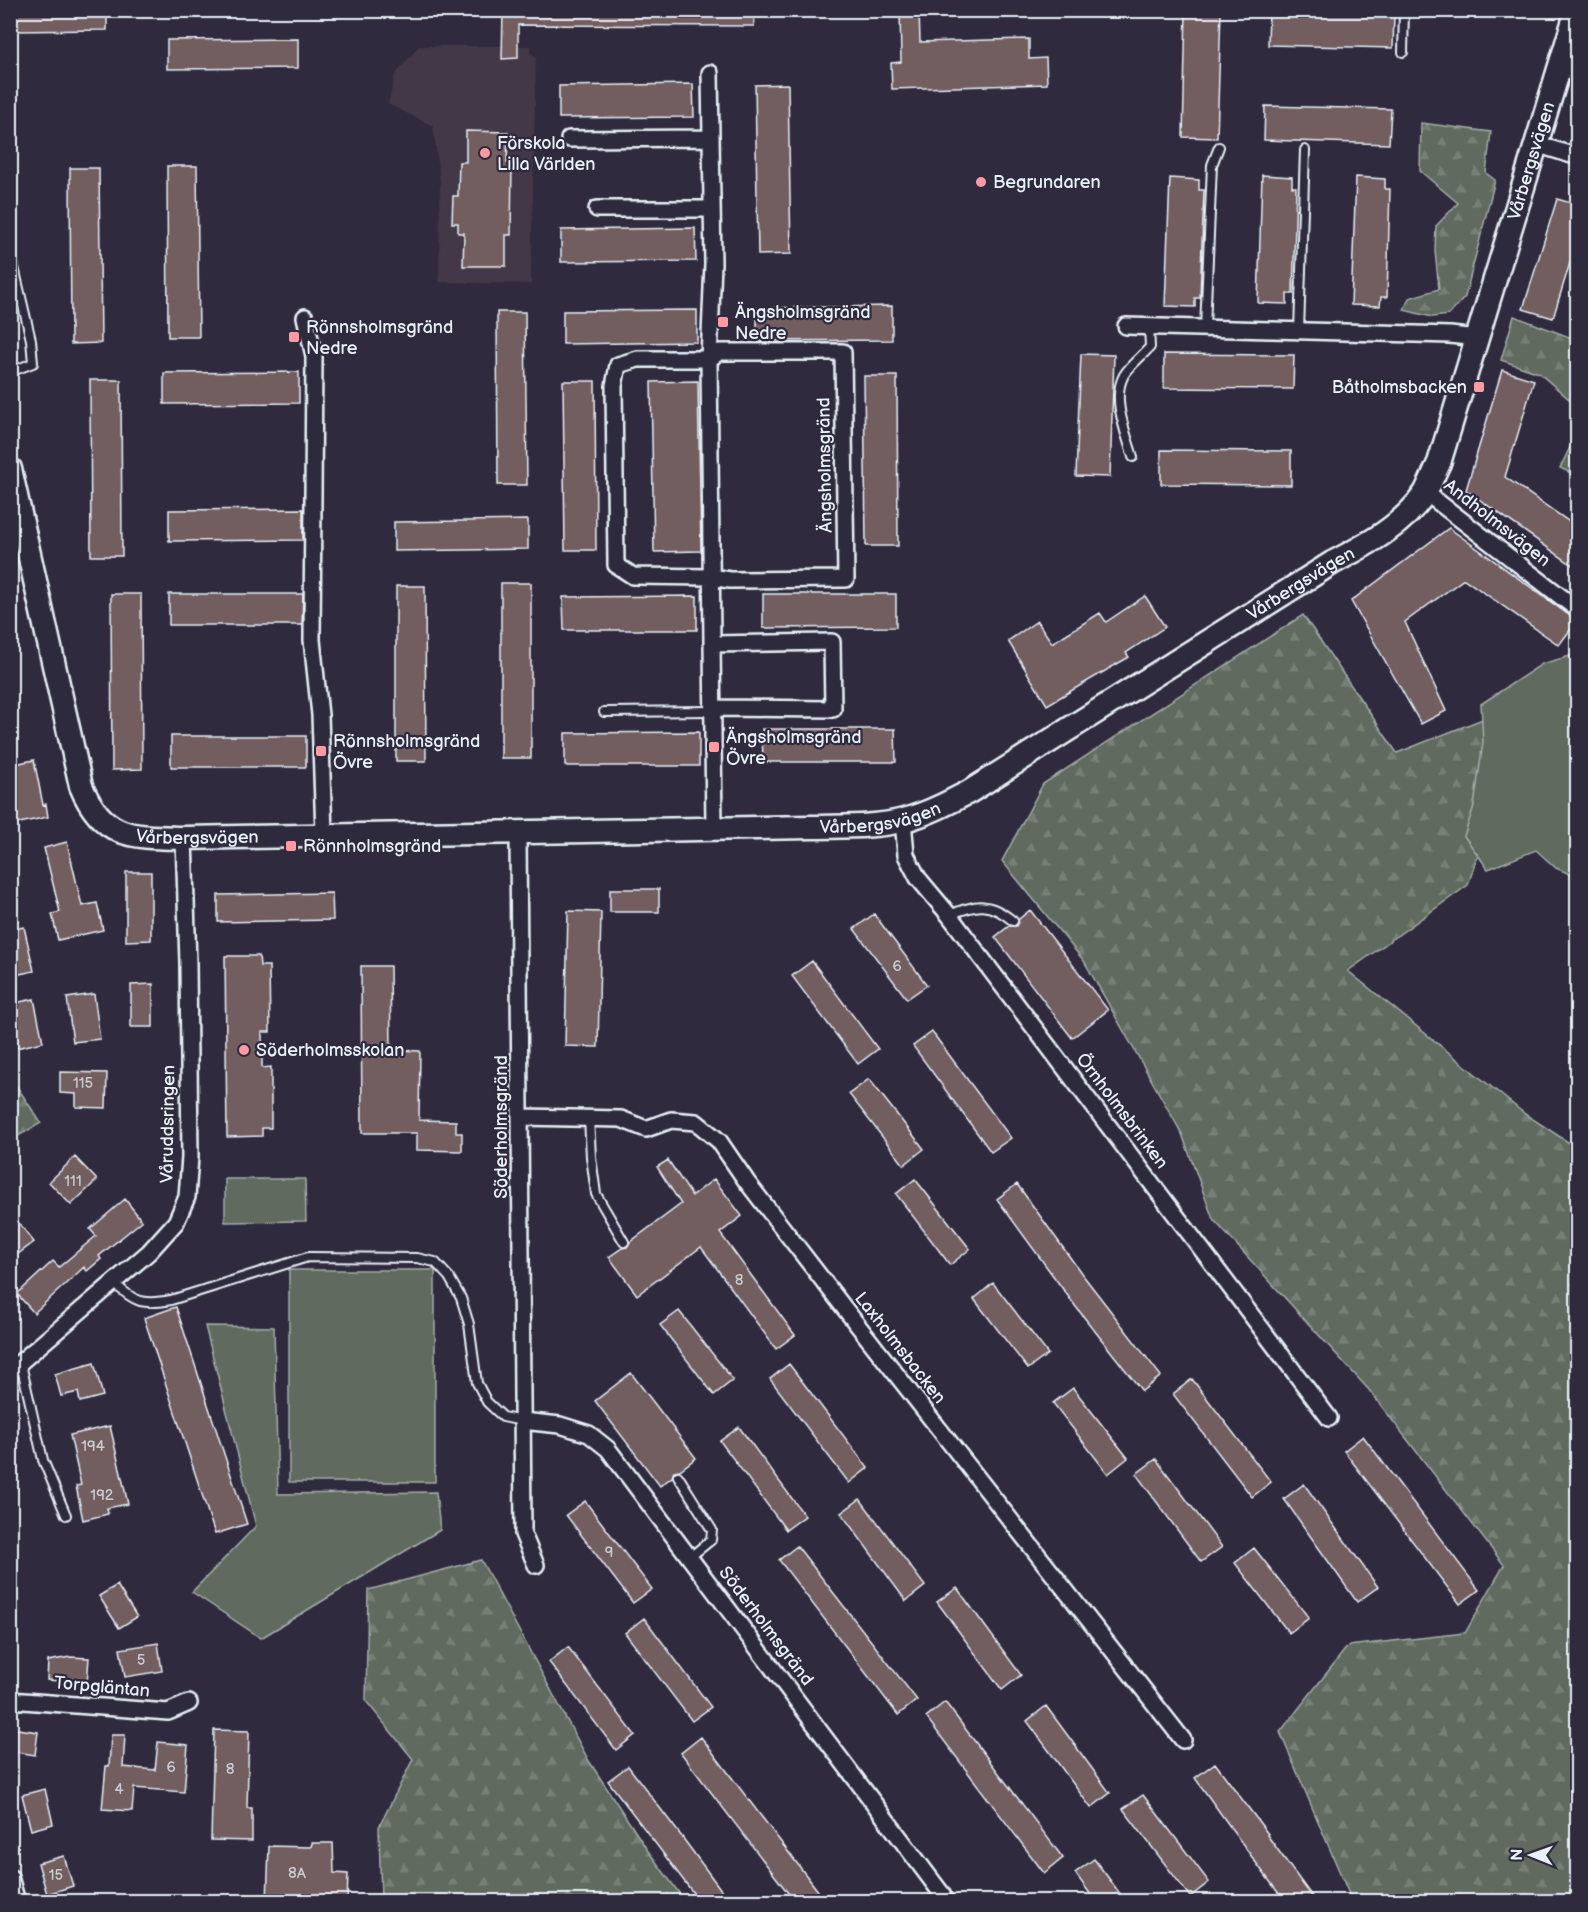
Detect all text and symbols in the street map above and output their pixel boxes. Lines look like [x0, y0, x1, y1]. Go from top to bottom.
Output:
street label: Vårbergsvägen [1503, 99, 1559, 223]
place label: Förskola Lilla Världen [497, 133, 595, 175]
marker: Förskola Lilla Världen [478, 146, 492, 160]
place label: Begrundaren [993, 172, 1101, 193]
marker: Begrundaren [974, 175, 988, 189]
place label: Ängsholmsgränd Nedre [735, 301, 871, 344]
marker: Ängsholmsgränd Nedre [716, 315, 730, 329]
place label: Rönnsholmsgränd Nedre [306, 317, 453, 359]
marker: Rönnsholmsgränd Nedre [287, 330, 301, 344]
place label: Båtholmsbacken [1332, 377, 1467, 398]
marker: Båtholmsbacken [1472, 380, 1486, 394]
street label: Ängsholmsgränd [812, 397, 837, 533]
street label: Andholmsvägen [1440, 475, 1554, 571]
street label: Vårbergsvägen [1243, 543, 1358, 625]
place label: Ängsholmsgränd Övre [726, 726, 862, 769]
place label: Rönnsholmsgränd Övre [333, 731, 480, 773]
marker: Ängsholmsgränd Övre [707, 740, 721, 754]
marker: Rönnsholmsgränd Övre [314, 744, 328, 758]
street label: Vårbergsvägen [820, 797, 944, 837]
street label: Vårbergsvägen [135, 825, 259, 849]
place label: Rönnholmsgränd [303, 836, 441, 857]
marker: Rönnholmsgränd [284, 839, 298, 853]
house number: 6 [892, 957, 902, 976]
place label: Söderholmsskolan [256, 1040, 404, 1061]
marker: Söderholmsskolan [237, 1043, 251, 1057]
street label: Örnholmsbrinken [1072, 1048, 1173, 1173]
street label: Söderholmsgränd [491, 1055, 512, 1199]
street label: Våruddsringen [156, 1065, 180, 1183]
house number: 115 [73, 1074, 93, 1093]
house number: 111 [64, 1172, 82, 1191]
house number: 8 [735, 1271, 744, 1290]
street label: Laxholmsbacken [850, 1288, 950, 1408]
house number: 194 [81, 1437, 105, 1456]
house number: 192 [90, 1486, 114, 1505]
house number: 9 [605, 1543, 613, 1562]
street label: Söderholmsgränd [714, 1562, 818, 1690]
house number: 5 [137, 1651, 145, 1670]
street label: Torpgläntan [53, 1672, 151, 1702]
house number: 6 [166, 1758, 176, 1777]
house number: 8 [226, 1760, 235, 1779]
house number: 4 [114, 1780, 124, 1799]
north arrow [1501, 1825, 1561, 1885]
text: N [1508, 1849, 1527, 1861]
house number: 8A [288, 1864, 307, 1883]
house number: 15 [49, 1866, 63, 1885]

